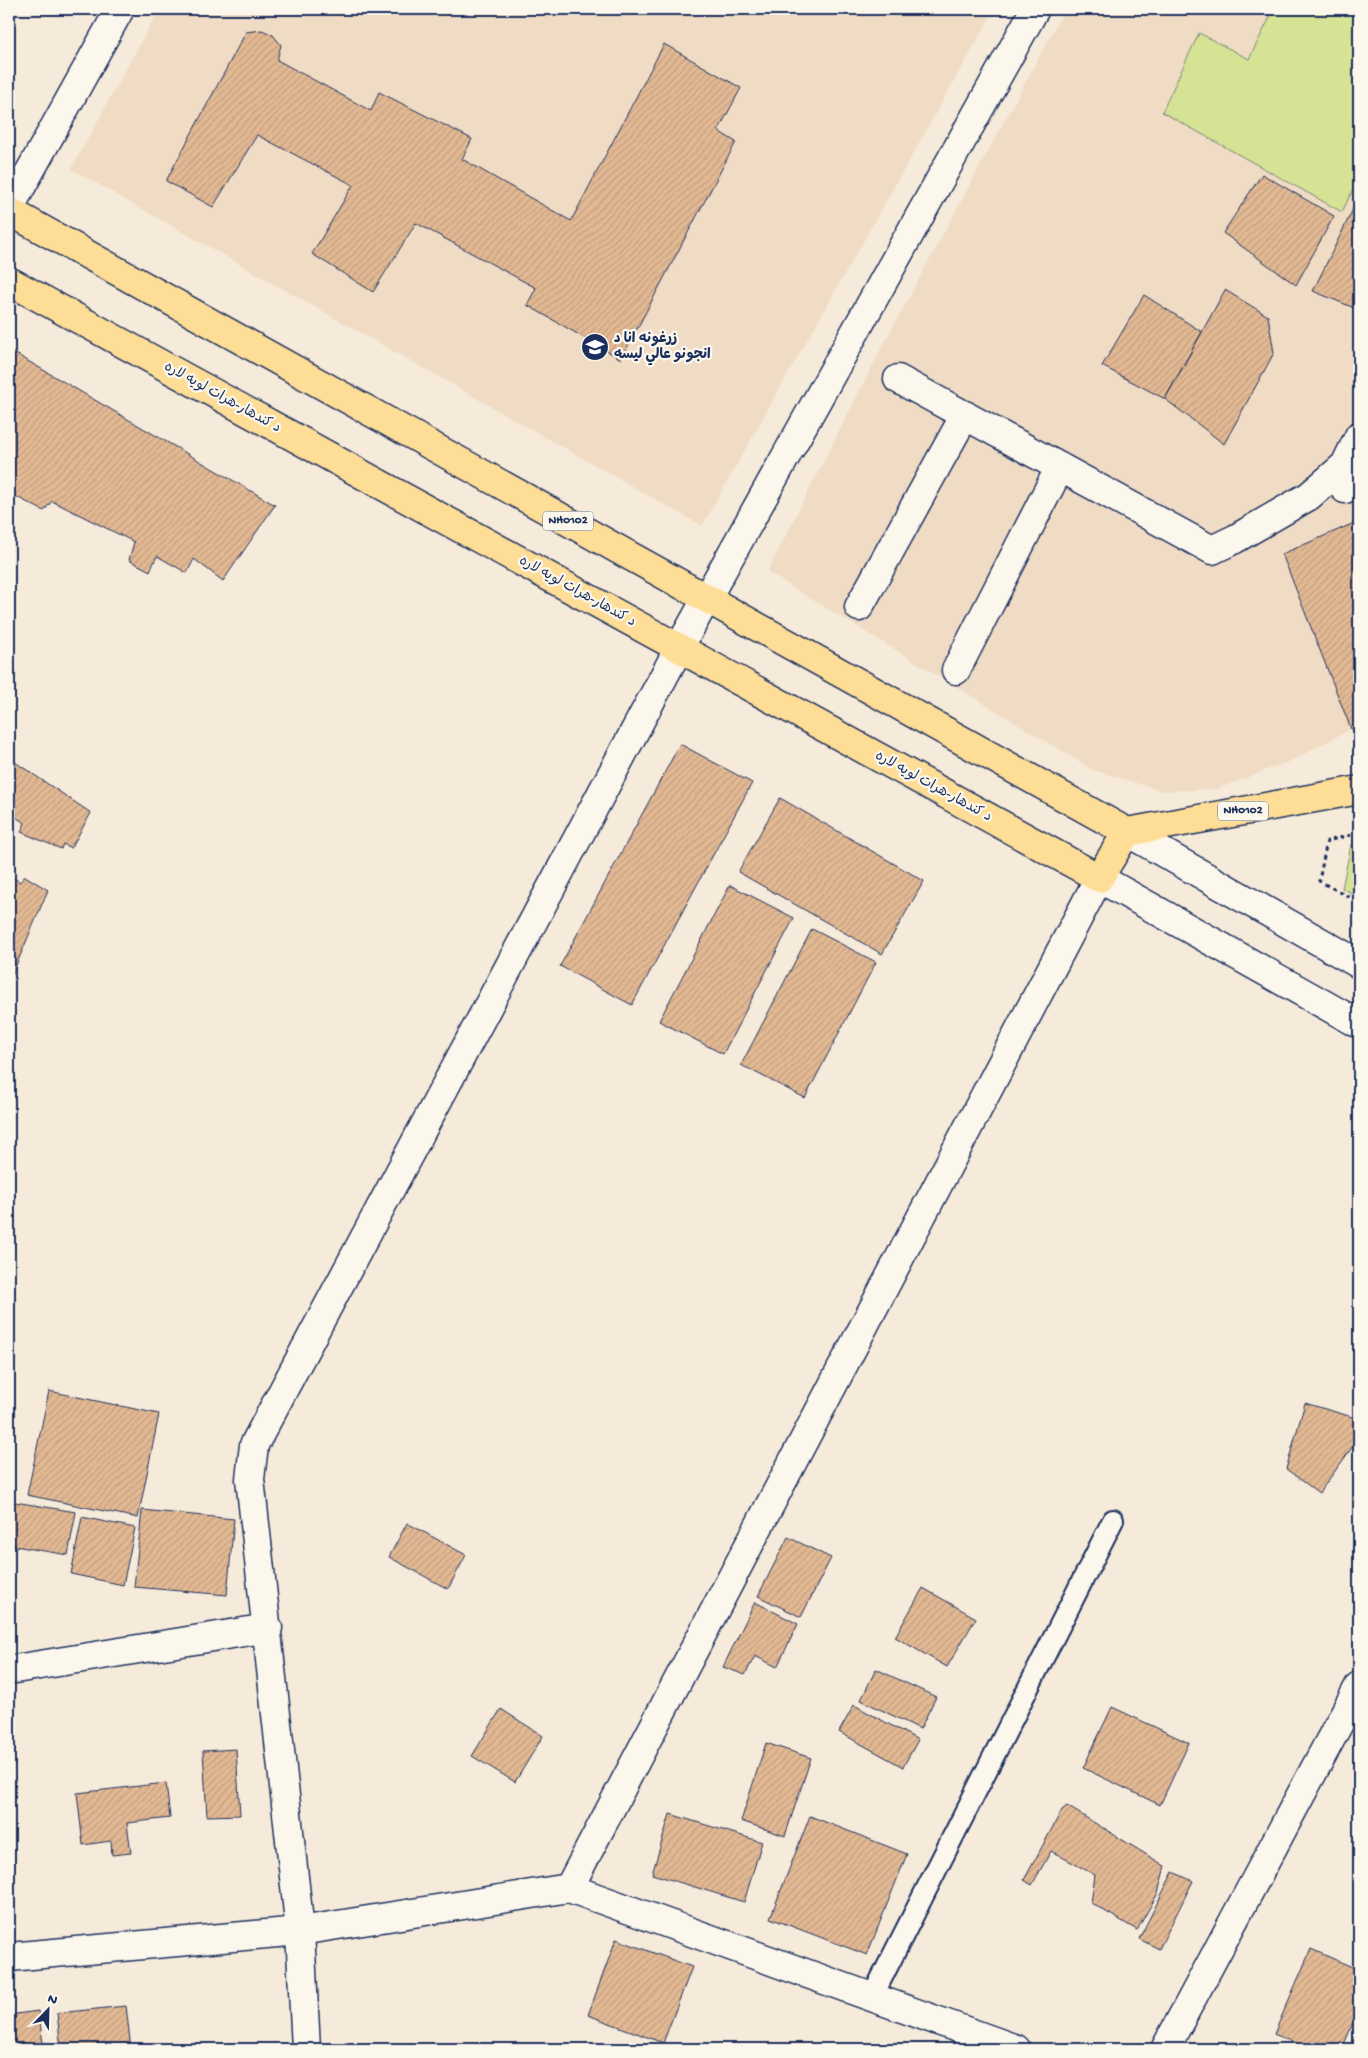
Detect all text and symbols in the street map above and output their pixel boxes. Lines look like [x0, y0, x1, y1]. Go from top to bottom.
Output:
place label: زرغونه انا د انجونو عالي لیسه [614, 331, 711, 366]
school or university icon: زرغونه انا د انجونو عالي لیسه [580, 332, 610, 362]
street label: د کندهار-هرات لويه لاره [161, 359, 283, 437]
road number: NH0102 [543, 512, 593, 530]
street label: د کندهار-هرات لويه لاره [516, 553, 638, 631]
street label: د کندهار-هرات لويه لاره [872, 748, 994, 826]
road number: NH0102 [1218, 801, 1268, 820]
north arrow [22, 1986, 72, 2036]
text: N [45, 1991, 60, 2010]

